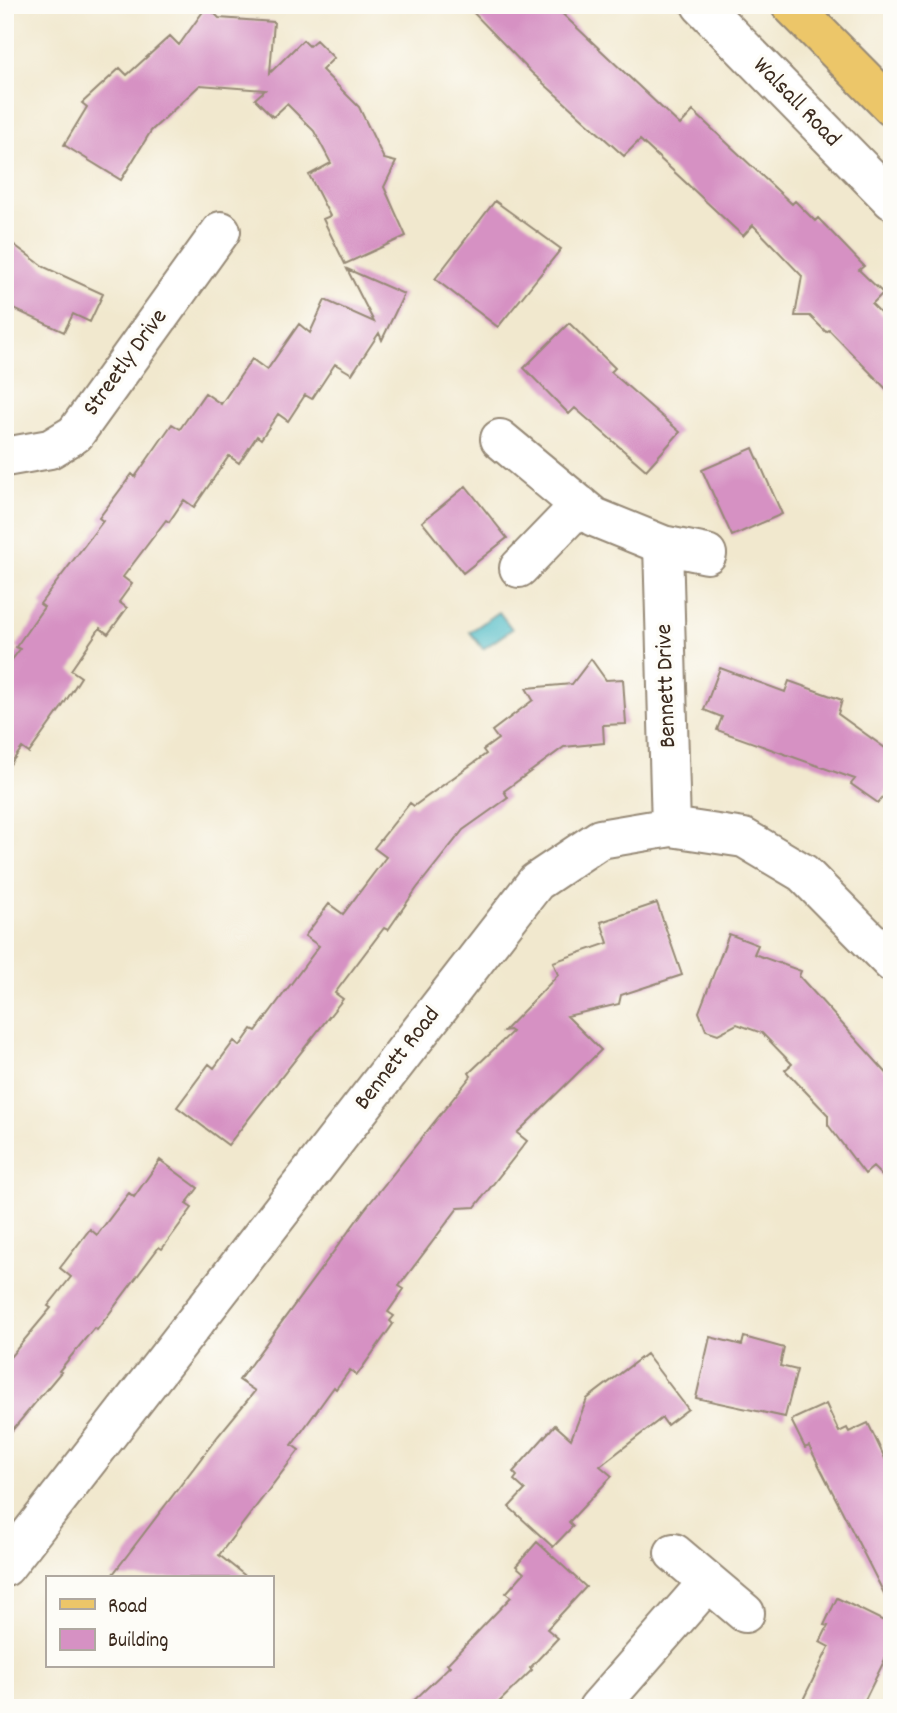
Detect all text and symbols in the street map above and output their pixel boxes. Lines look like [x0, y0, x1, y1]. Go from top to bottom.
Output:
street label: Walsall Road [744, 50, 848, 156]
street label: Streetly Drive [75, 302, 177, 424]
street label: Bennett Drive [648, 623, 686, 749]
street label: Bennett Road [347, 1000, 449, 1118]
legend [46, 1576, 273, 1668]
text: Road [108, 1593, 147, 1623]
text: Building [108, 1627, 168, 1657]

